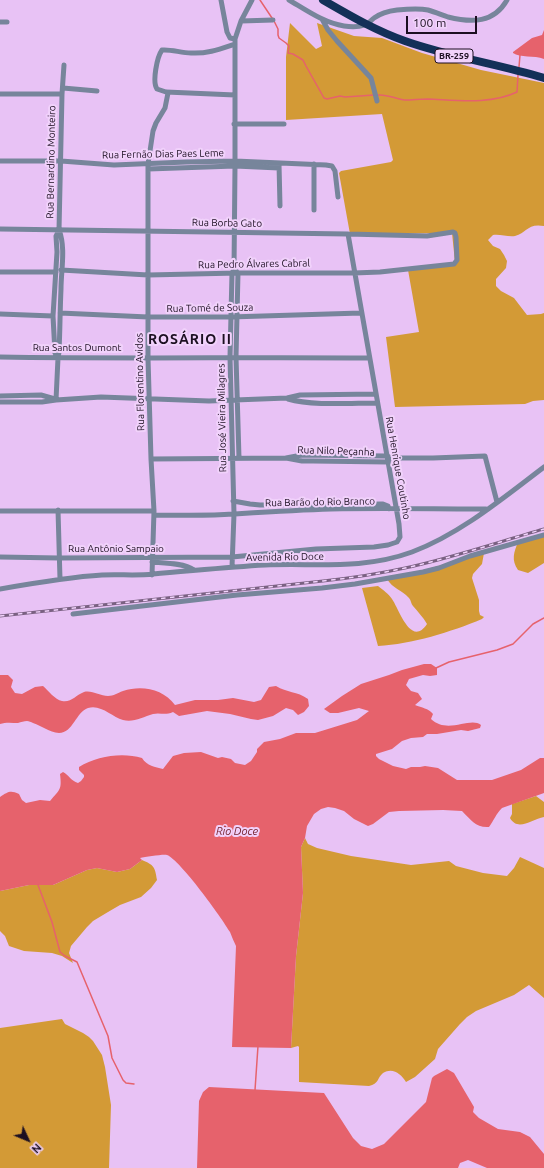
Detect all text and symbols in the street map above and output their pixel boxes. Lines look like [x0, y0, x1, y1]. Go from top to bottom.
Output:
scale bar [408, 8, 479, 34]
text: 100 m [413, 16, 446, 29]
road number: BR-259 [435, 49, 473, 63]
street label: Rua Bernardino Monteiro [44, 105, 58, 219]
street label: Rua Fernão Dias Paes Leme [102, 147, 224, 161]
street label: Rua Borba Gato [192, 216, 262, 230]
street label: Rua Pedro Álvares Cabral [198, 257, 310, 271]
street label: Rua Tomé de Souza [166, 301, 254, 315]
district label: ROSÁRIO II [148, 331, 232, 347]
street label: Rua Florentino Avidos [133, 333, 147, 431]
street label: Rua Santos Dumont [33, 342, 121, 354]
street label: Rua José Vieira Milagres [215, 363, 229, 473]
street label: Rua Henrique Coutinho [383, 416, 413, 520]
street label: Rua Nilo Peçanha [297, 444, 375, 458]
street label: Rua Barão do Rio Branco [265, 495, 375, 509]
street label: Rua Antônio Sampaio [68, 543, 164, 555]
street label: Avenida Rio Doce [246, 550, 324, 564]
water label: Rio Doce [216, 824, 258, 838]
north arrow [8, 1120, 48, 1160]
text: N [29, 1141, 44, 1155]

